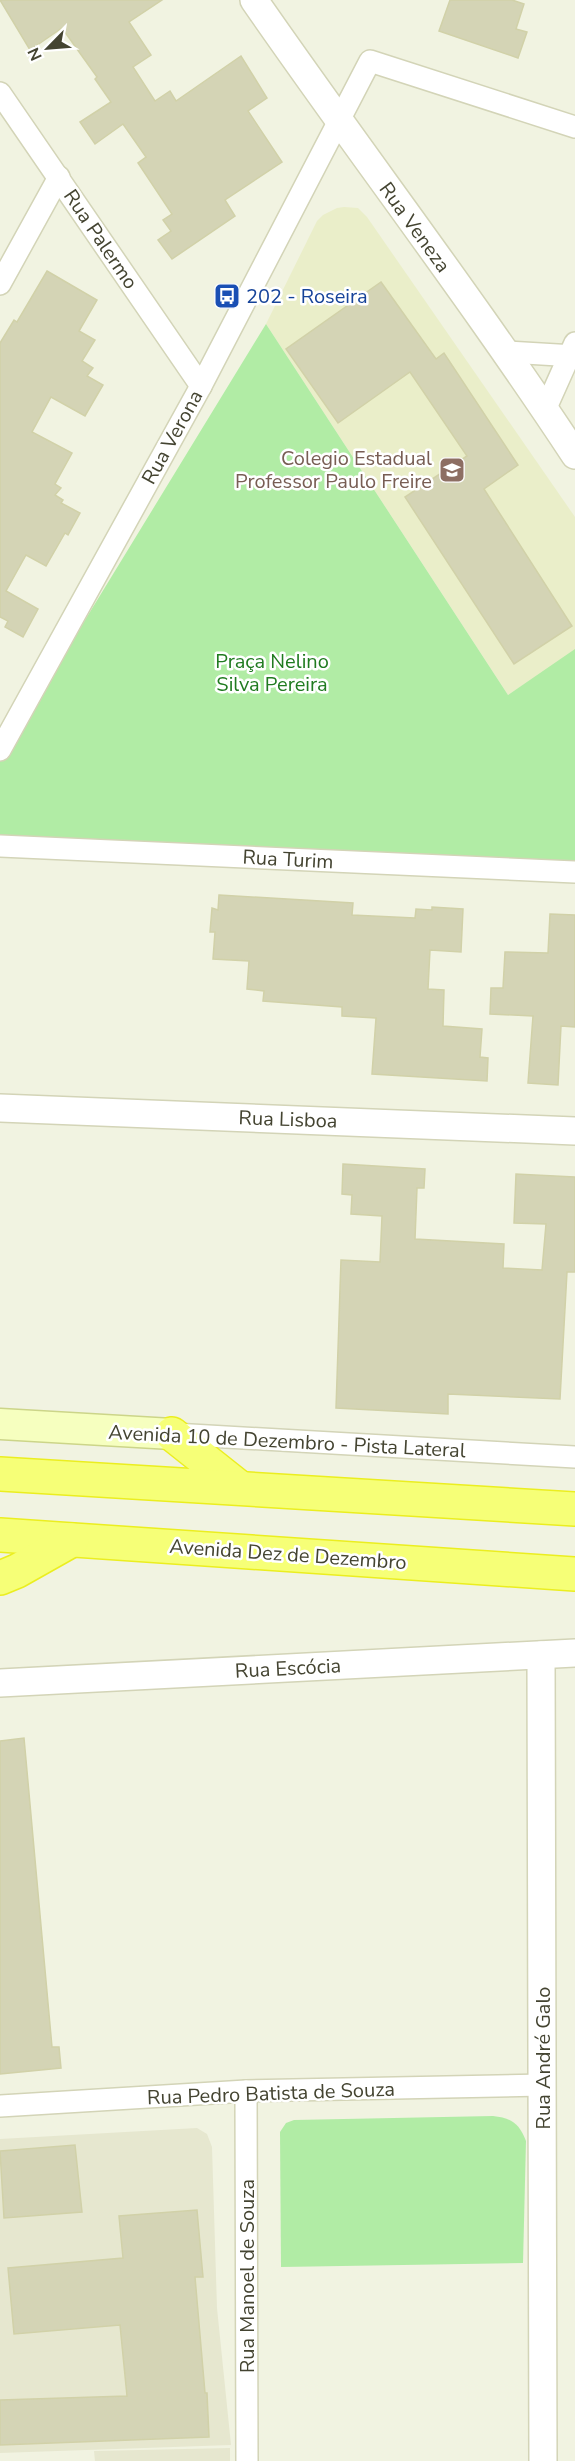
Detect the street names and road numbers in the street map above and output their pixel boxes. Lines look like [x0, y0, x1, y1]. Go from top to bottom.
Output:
street label: Rua Veneza [373, 177, 456, 278]
street label: Rua Palermo [57, 184, 144, 294]
street label: Rua Verona [135, 385, 209, 489]
street label: Rua Turim [242, 844, 334, 875]
street label: Rua Lisboa [238, 1104, 338, 1135]
street label: Avenida 10 de Dezembro - Pista Lateral [108, 1419, 466, 1464]
street label: Avenida Dez de Dezembro [169, 1533, 407, 1576]
street label: Rua Escócia [234, 1652, 342, 1685]
street label: Rua André Galo [530, 1987, 557, 2129]
street label: Rua Pedro Batista de Souza [147, 2076, 395, 2111]
street label: Rua Manoel de Souza [234, 2179, 261, 2373]

